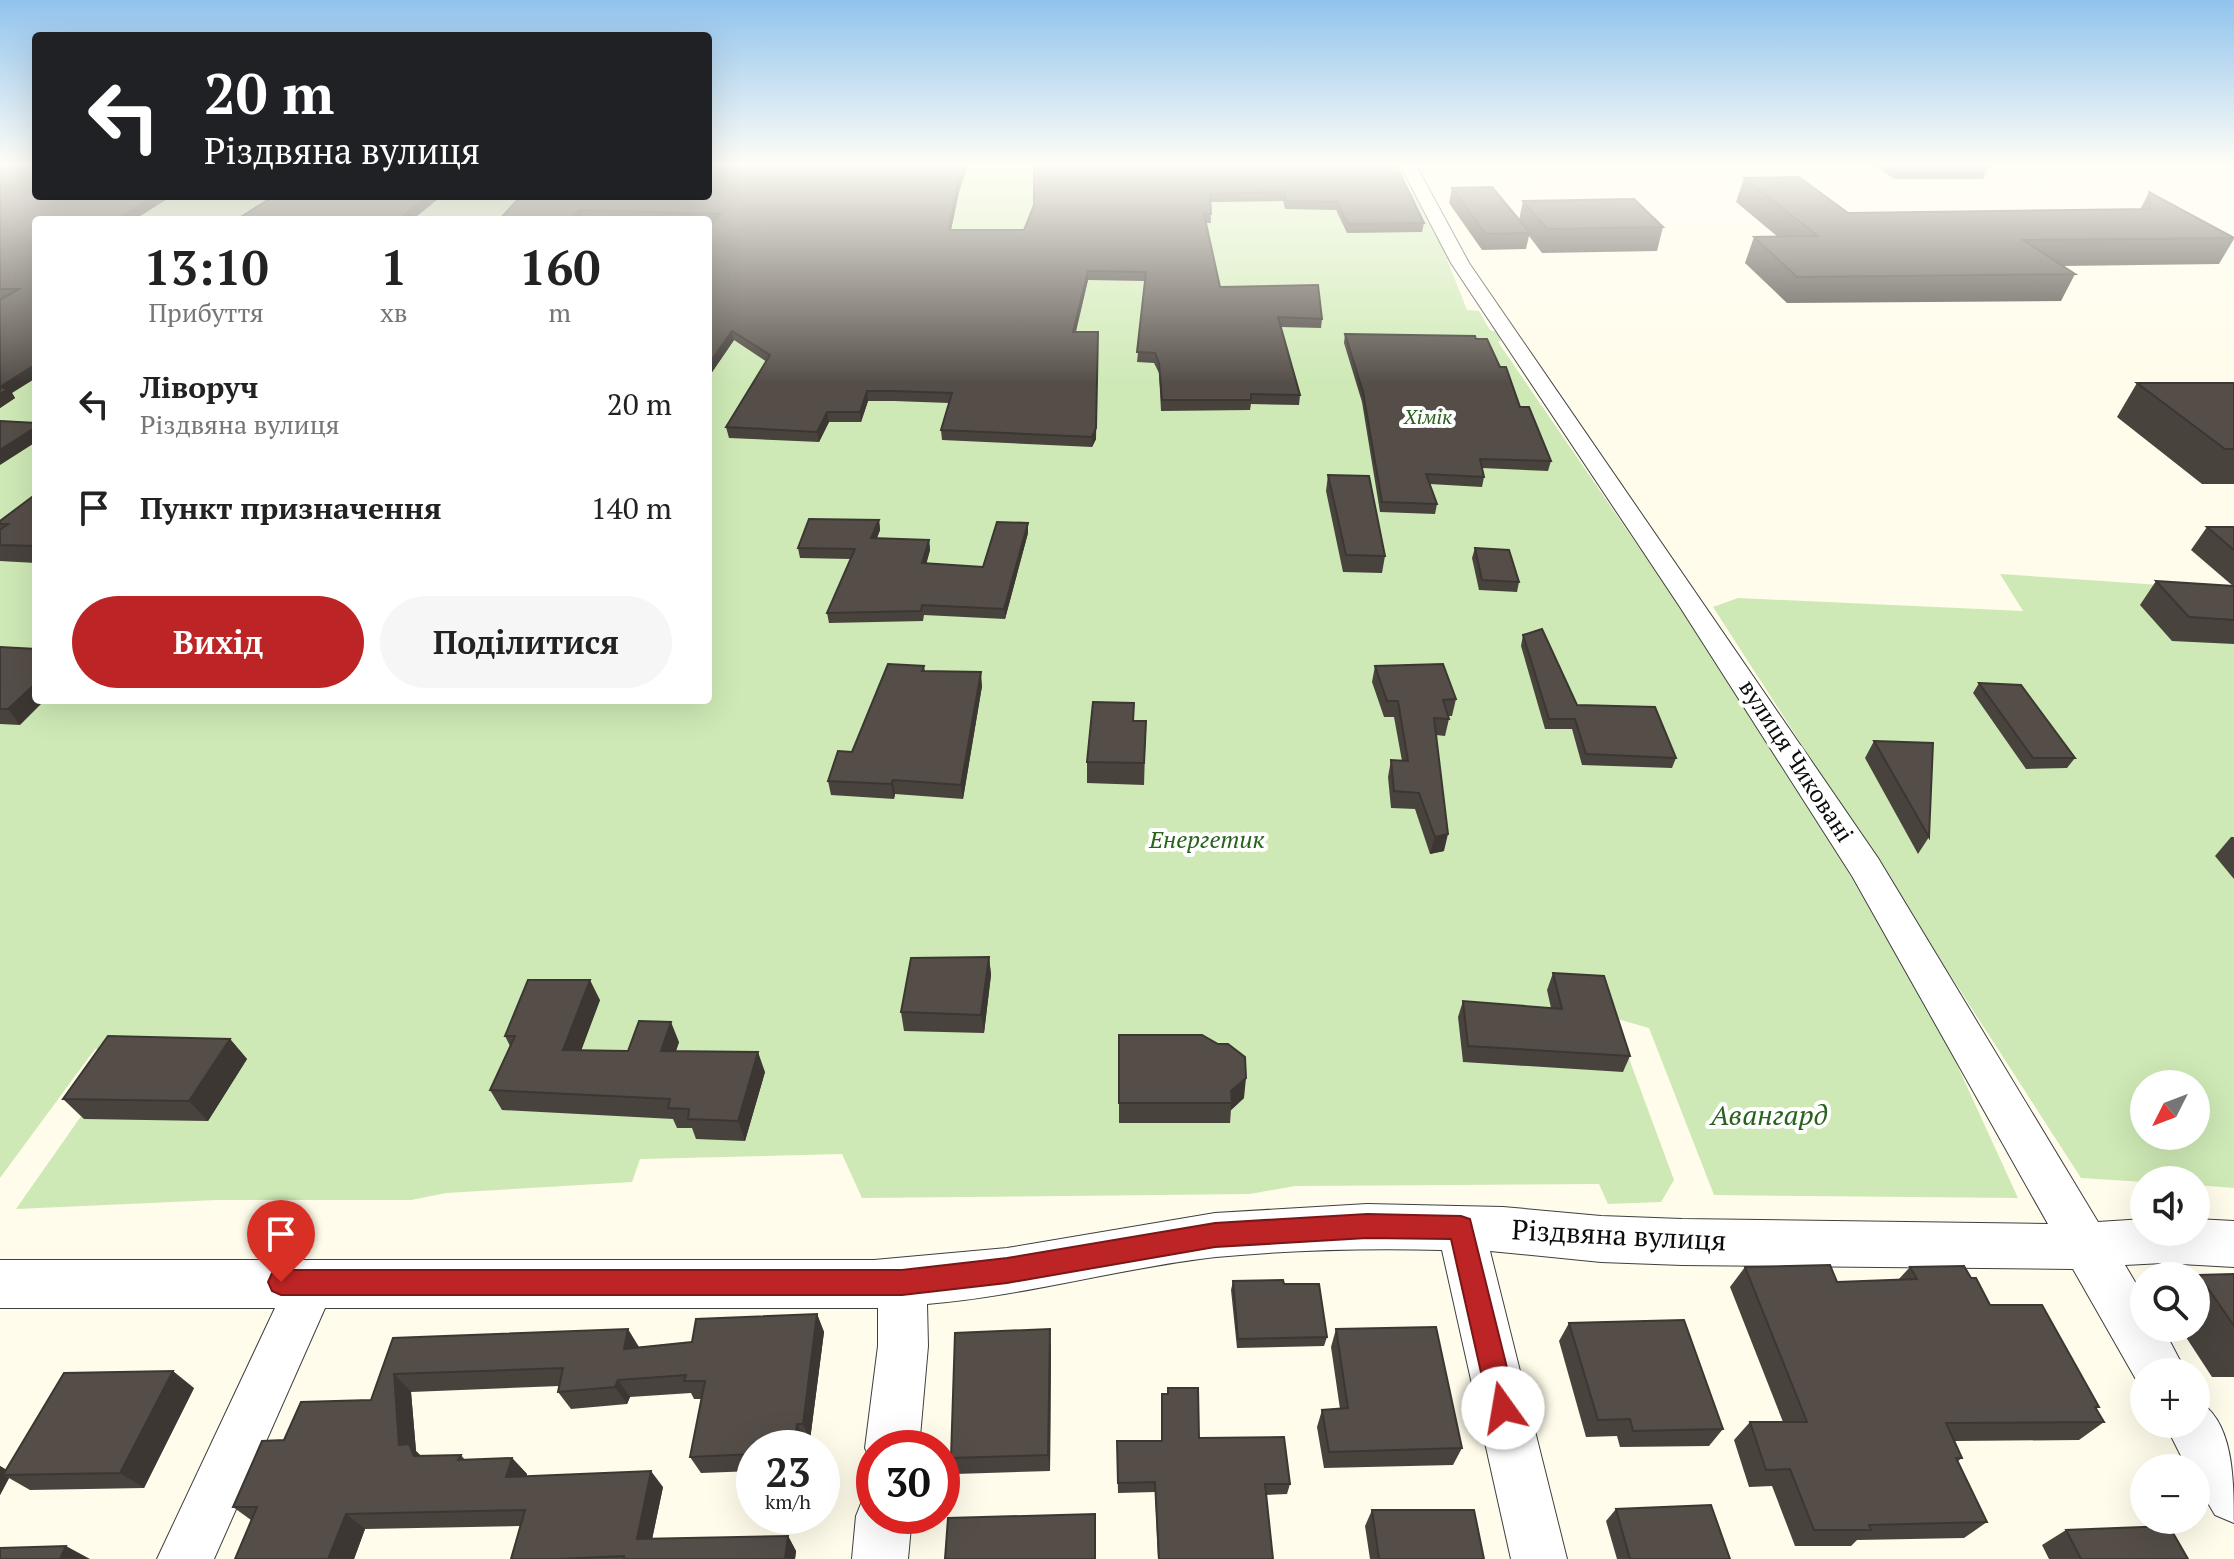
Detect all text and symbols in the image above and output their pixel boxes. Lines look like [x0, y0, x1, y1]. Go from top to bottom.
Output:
text: 20 m [204, 56, 334, 130]
icon: left [72, 64, 176, 168]
text: Різдвяна вулиця [204, 127, 480, 174]
text: 13:10 [144, 235, 269, 299]
text: 1 [380, 235, 407, 299]
text: 160 [519, 235, 600, 299]
text: Прибуття [148, 295, 264, 329]
text: хв [380, 295, 407, 329]
text: m [548, 295, 571, 329]
text: Ліворуч [140, 367, 258, 407]
icon: left [72, 382, 116, 426]
text: 20 m [607, 384, 672, 424]
park label: Хімік [1403, 403, 1452, 430]
text: Різдвяна вулиця [140, 407, 339, 441]
icon: arrive [72, 486, 116, 530]
text: Пункт призначення [140, 488, 441, 528]
text: 140 m [591, 488, 672, 528]
button: Вихід [72, 596, 364, 688]
button: Поділитися [380, 596, 672, 688]
street label: вулиця Чиковані [1732, 673, 1861, 848]
park label: Енергетик [1148, 823, 1265, 855]
north arrow [2130, 1070, 2210, 1150]
map controls [2130, 1070, 2210, 1534]
park label: Авангард [1708, 1096, 1828, 1133]
button: sound [2130, 1166, 2210, 1246]
pin [247, 1200, 315, 1282]
street label: Різдвяна вулиця [1511, 1210, 1727, 1259]
icon: arrive [259, 1212, 303, 1256]
button: search [2130, 1262, 2210, 1342]
button: + [2130, 1358, 2210, 1438]
position arrow [1461, 1366, 1545, 1450]
speed limit sign: 30 [856, 1430, 960, 1534]
text: 23 [765, 1445, 811, 1498]
button: − [2130, 1454, 2210, 1534]
text: km/h [765, 1488, 811, 1515]

